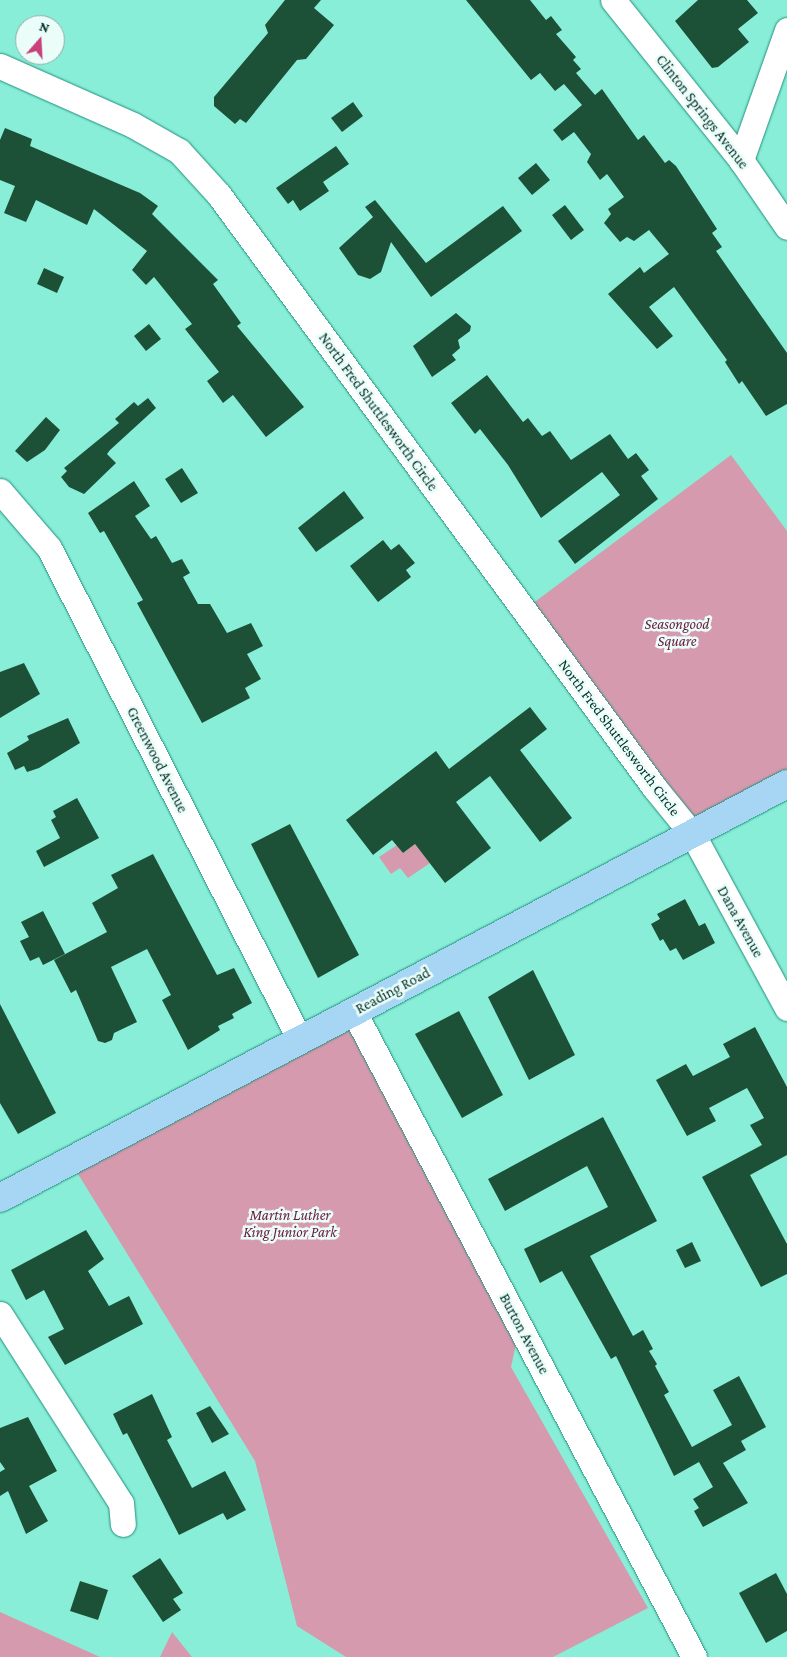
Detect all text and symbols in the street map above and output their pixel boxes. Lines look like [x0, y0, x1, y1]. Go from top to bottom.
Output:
north arrow [15, 15, 65, 65]
text: N [37, 18, 52, 36]
street label: Clinton Springs Avenue [652, 51, 752, 173]
street label: North Fred Shuttlesworth Circle [315, 329, 441, 495]
park label: Seasongood Square [645, 615, 709, 650]
street label: North Fred Shuttlesworth Circle [554, 656, 684, 820]
street label: Greenwood Avenue [123, 704, 191, 816]
street label: Dana Avenue [713, 883, 767, 961]
street label: Reading Road [353, 964, 433, 1018]
park label: Martin Luther King Junior Park [243, 1206, 337, 1241]
street label: Burton Avenue [495, 1291, 553, 1377]

